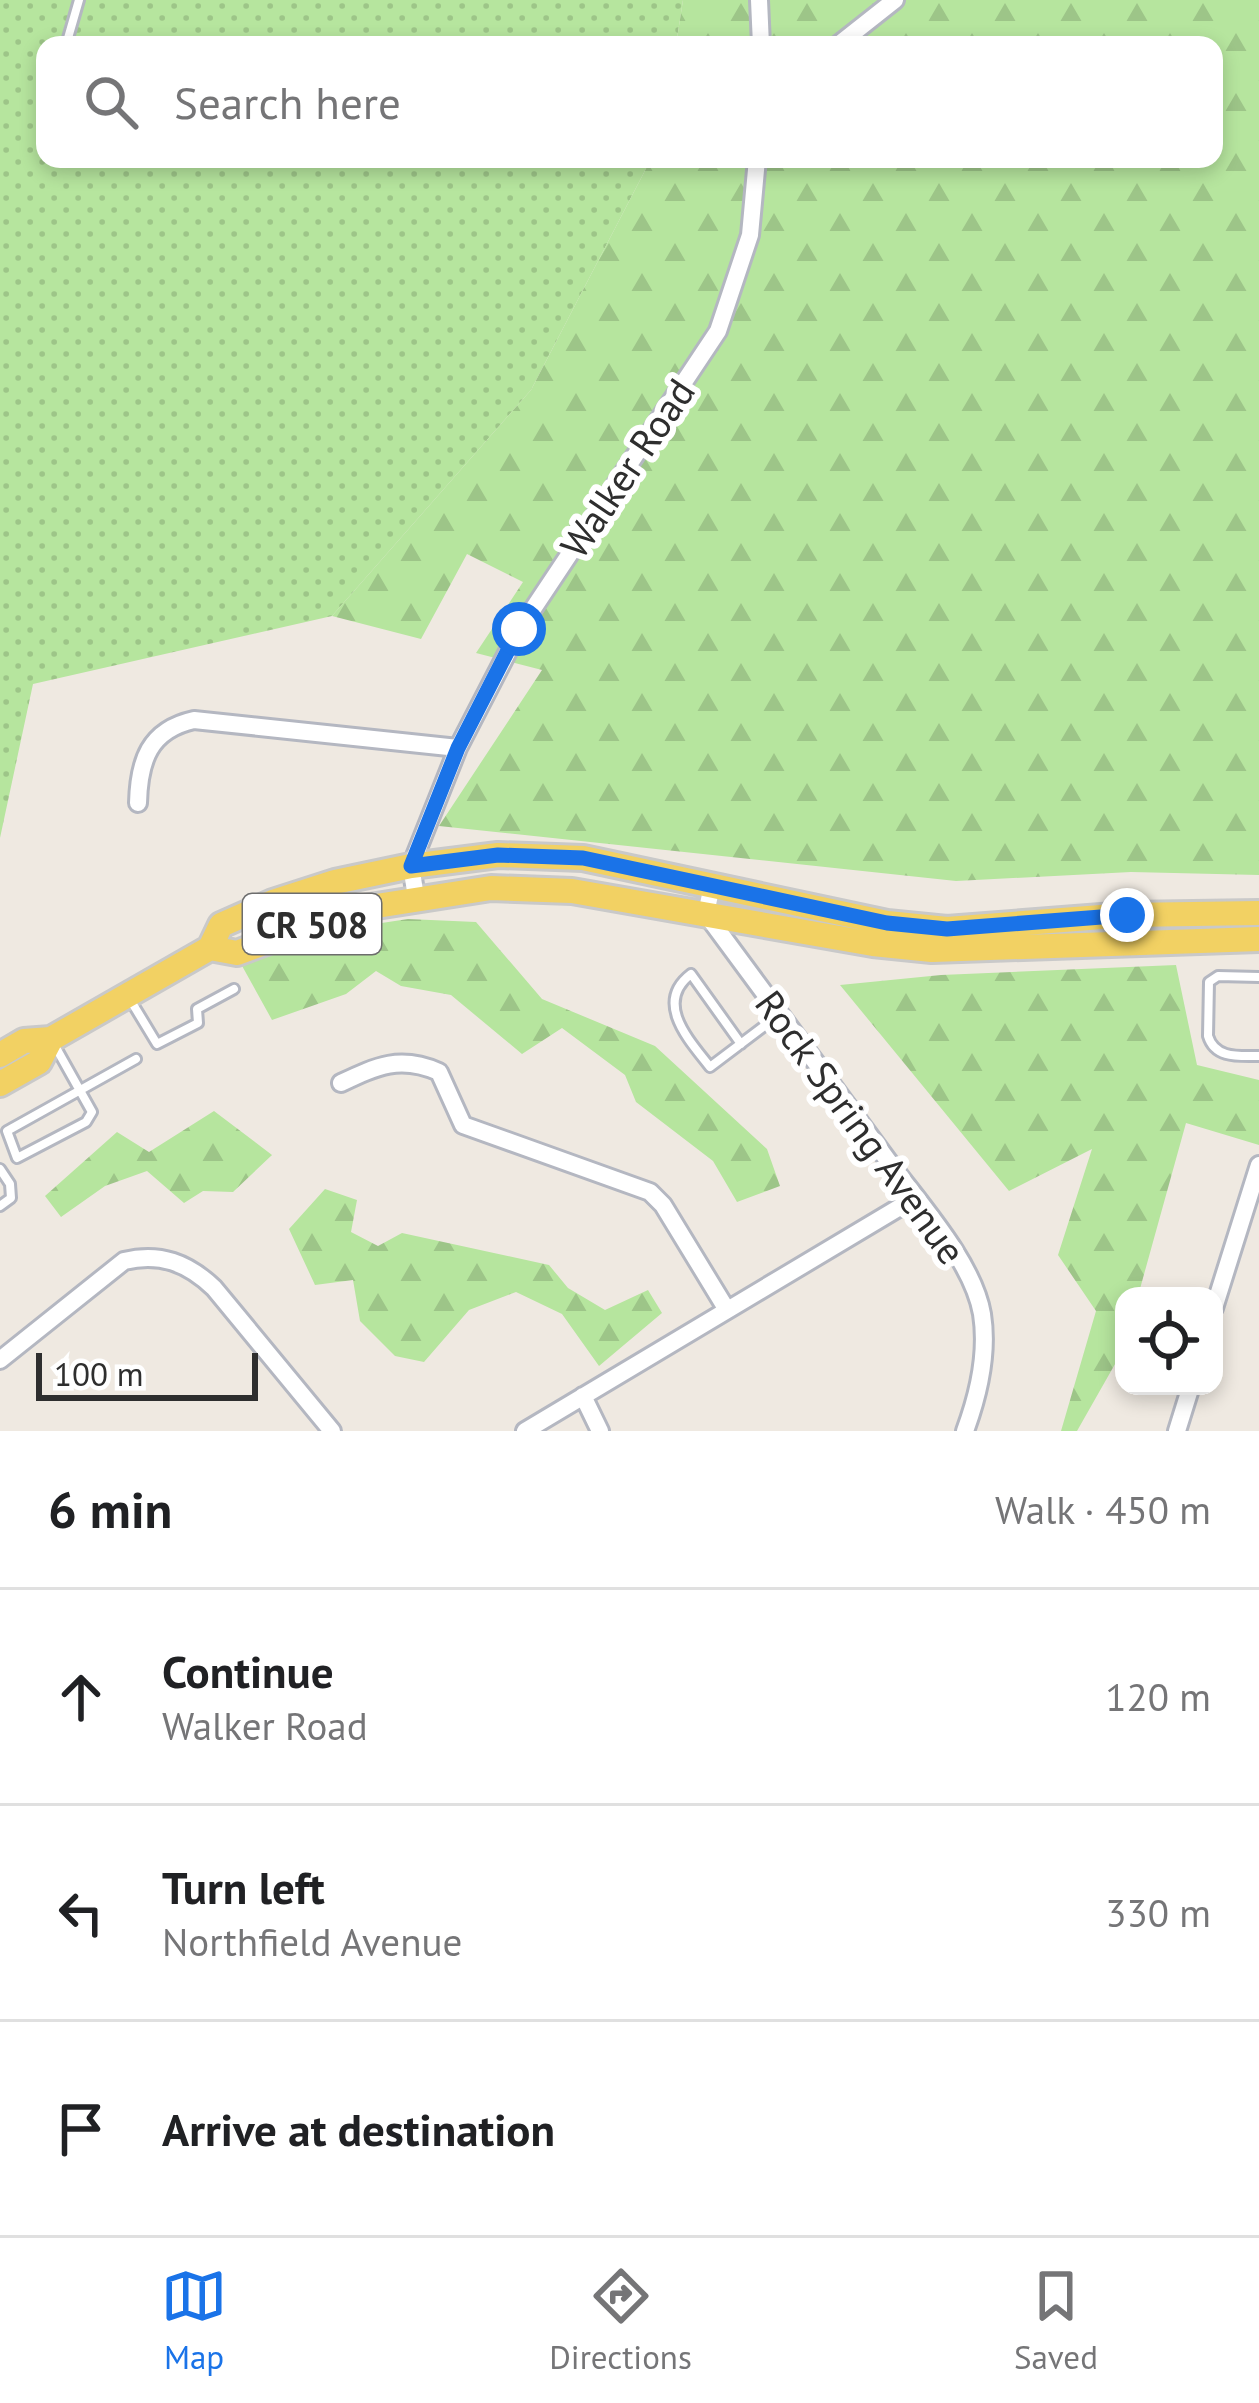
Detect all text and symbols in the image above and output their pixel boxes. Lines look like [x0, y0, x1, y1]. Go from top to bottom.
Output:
search box [36, 36, 1223, 168]
icon: search [78, 69, 144, 135]
text: Search here [174, 73, 401, 131]
street label: Walker Road [548, 368, 706, 568]
route start [492, 602, 546, 656]
route end [1100, 888, 1154, 942]
road number: CR 508 [243, 894, 381, 954]
street label: Rock Spring Avenue [744, 980, 978, 1274]
map controls [1115, 1287, 1223, 1395]
button: locate [1115, 1287, 1223, 1395]
scale bar [36, 1347, 258, 1400]
text: 100 m [54, 1352, 144, 1395]
text: 6 min [48, 1476, 172, 1542]
text: Walk · 450 m [995, 1484, 1211, 1535]
text: Continue [162, 1642, 334, 1700]
icon: ahead [48, 1664, 114, 1730]
text: 120 m [1105, 1671, 1211, 1722]
text: Walker Road [162, 1700, 368, 1751]
text: Turn left [162, 1858, 325, 1916]
icon: left [48, 1880, 114, 1946]
text: 330 m [1105, 1887, 1211, 1938]
text: Northfield Avenue [162, 1916, 462, 1967]
icon: arrive [48, 2096, 114, 2162]
text: Arrive at destination [162, 2100, 555, 2158]
tab: Map [161, 2263, 227, 2378]
tab: Directions [549, 2263, 692, 2378]
tab: Saved [1014, 2263, 1098, 2378]

